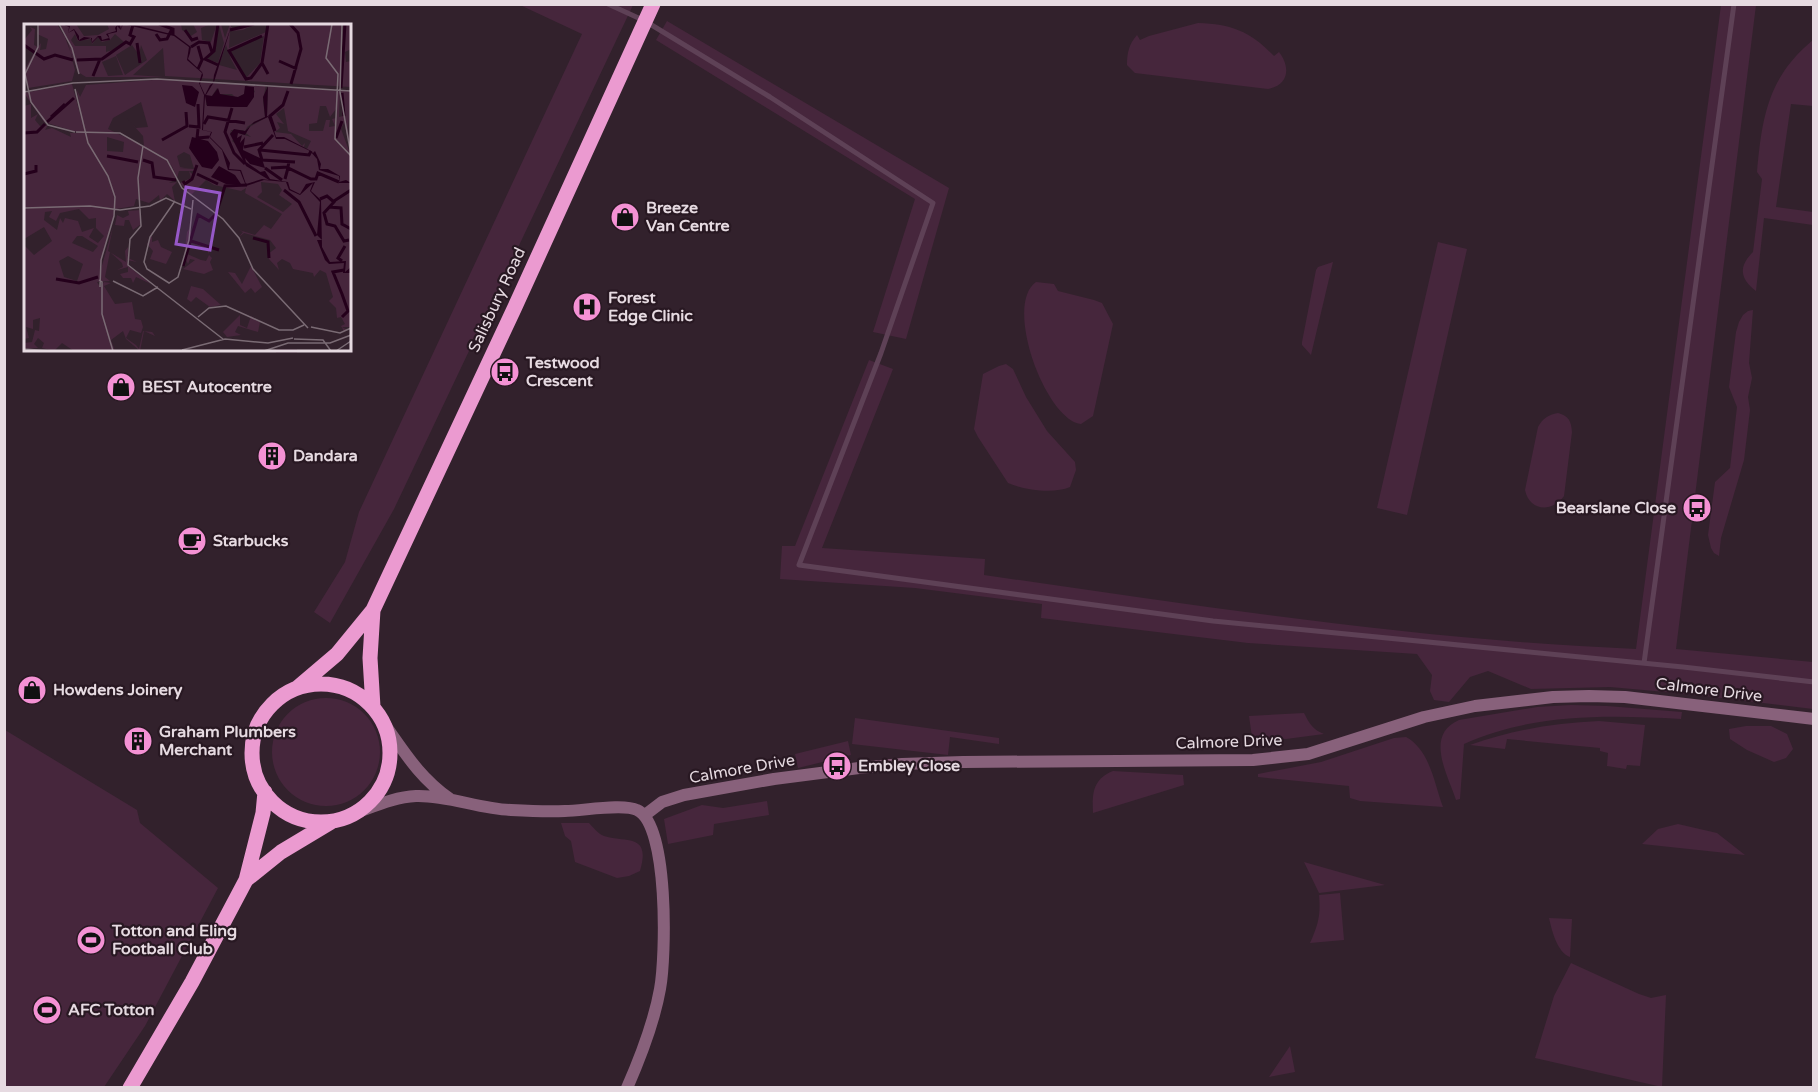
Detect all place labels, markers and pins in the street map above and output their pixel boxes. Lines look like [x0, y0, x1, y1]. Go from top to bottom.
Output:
place label: Breeze Van Centre [646, 198, 730, 236]
shop icon: Breeze Van Centre [609, 201, 641, 233]
place label: Forest Edge Clinic [608, 288, 693, 326]
hospital icon: Forest Edge Clinic [571, 291, 603, 323]
place label: Testwood Crescent [525, 353, 600, 391]
bus stop icon: Testwood Crescent [489, 356, 521, 388]
shop icon: BEST Autocentre [105, 371, 137, 403]
place label: BEST Autocentre [142, 377, 272, 397]
building icon: Dandara [256, 440, 288, 472]
place label: Dandara [293, 446, 358, 466]
bus stop icon: Bearslane Close [1681, 492, 1713, 524]
place label: Bearslane Close [1556, 498, 1676, 518]
cafe icon: Starbucks [176, 525, 208, 557]
place label: Starbucks [213, 531, 289, 551]
shop icon: Howdens Joinery [16, 674, 48, 706]
place label: Howdens Joinery [53, 680, 183, 700]
place label: Graham Plumbers Merchant [159, 722, 296, 760]
building icon: Graham Plumbers Merchant [122, 725, 154, 757]
bus stop icon: Embley Close [821, 750, 853, 782]
place label: Embley Close [858, 756, 960, 776]
place label: Totton and Eling Football Club [111, 921, 237, 959]
sports icon: Totton and Eling Football Club [75, 924, 107, 956]
sports icon: AFC Totton [31, 994, 63, 1026]
place label: AFC Totton [68, 1000, 155, 1020]

